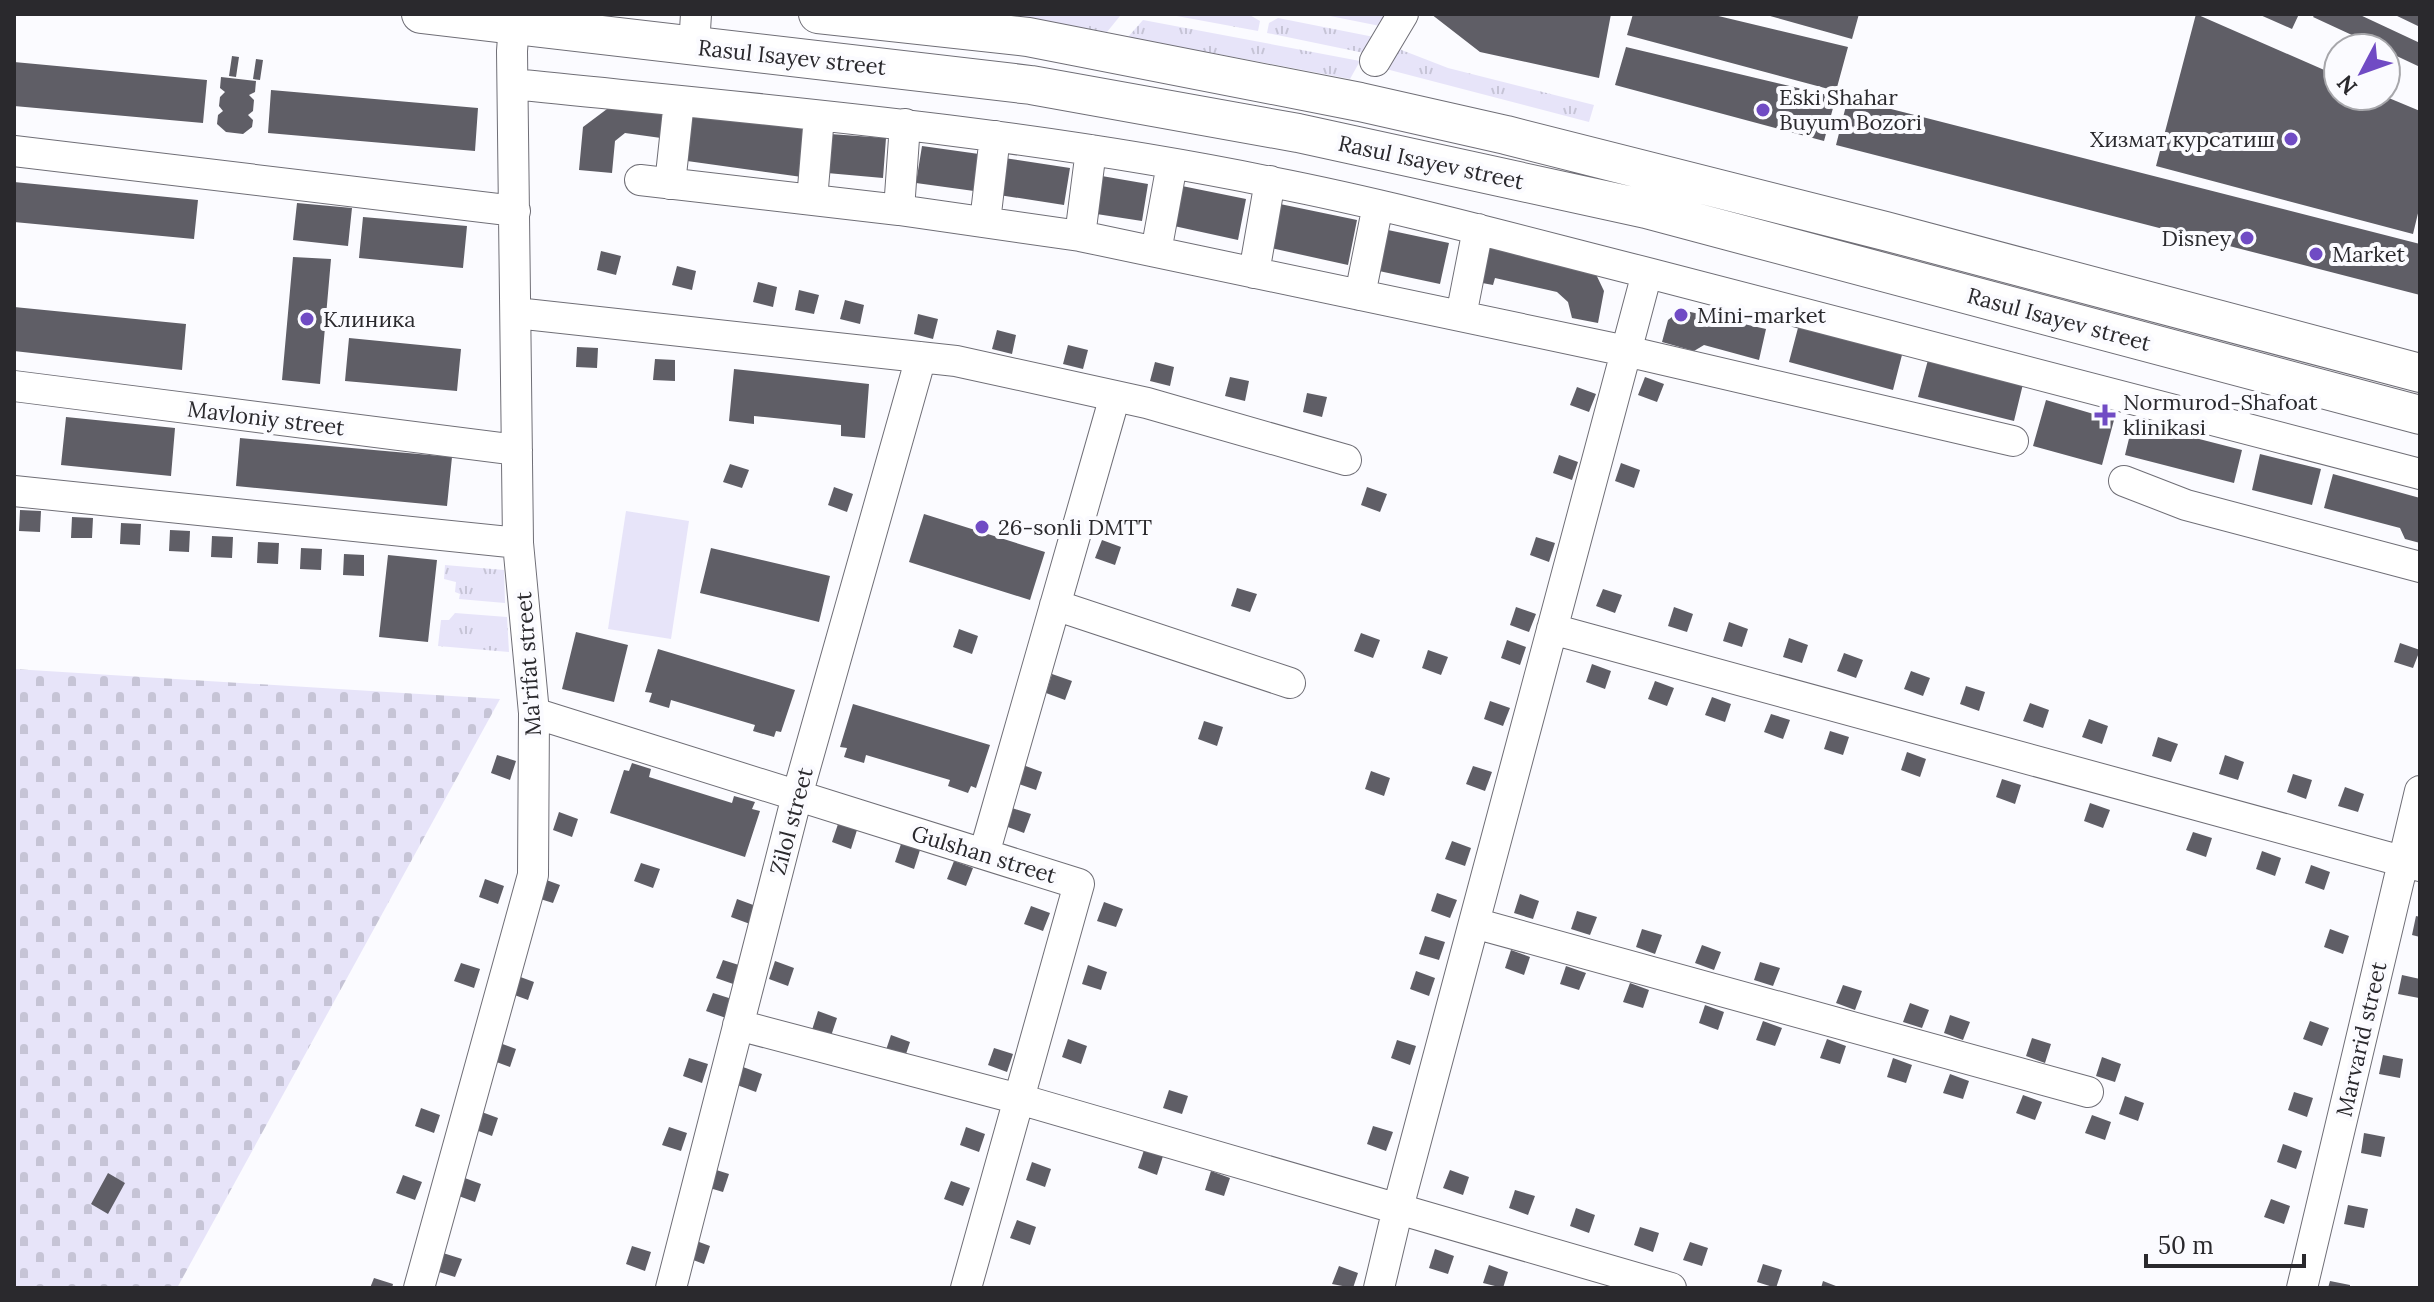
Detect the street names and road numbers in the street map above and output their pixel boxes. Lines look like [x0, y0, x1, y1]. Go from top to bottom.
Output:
street label: Rasul Isayev street [697, 33, 888, 81]
street label: Rasul Isayev street [1336, 129, 1527, 195]
street label: Rasul Isayev street [1964, 281, 2154, 357]
street label: Mavloniy street [186, 394, 347, 442]
street label: Ma'rifat street [509, 590, 547, 737]
street label: Zilol street [763, 764, 819, 878]
street label: Gulshan street [908, 819, 1060, 889]
street label: Marvarid street [2330, 958, 2393, 1119]

